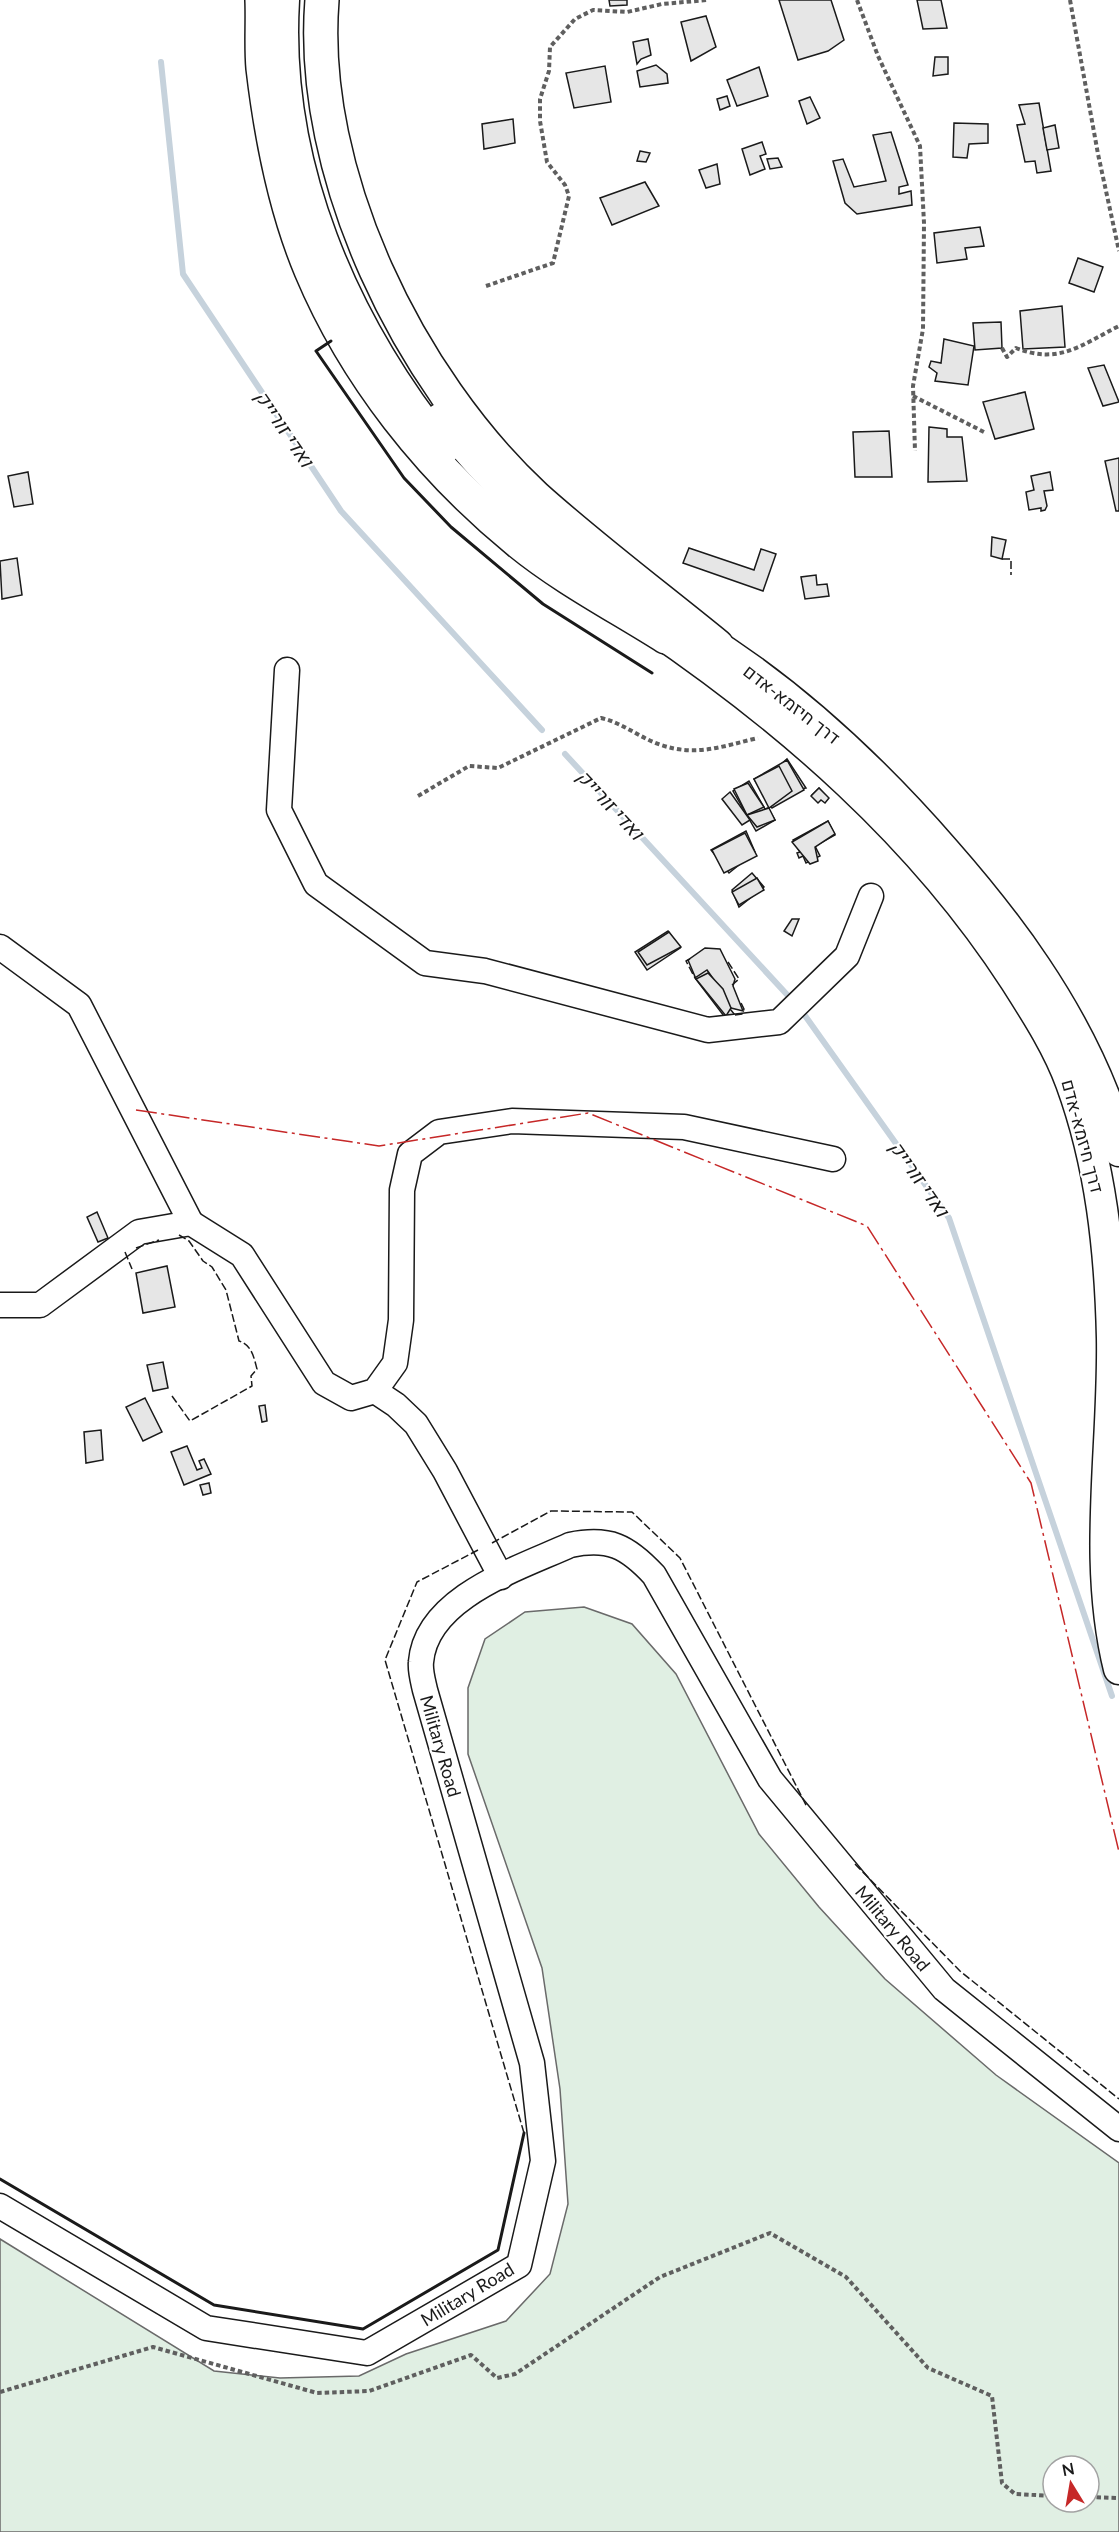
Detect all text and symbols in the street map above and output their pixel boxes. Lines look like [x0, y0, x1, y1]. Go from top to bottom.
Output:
water label: ואדי זורייק [250, 385, 320, 472]
street label: דרך חיזמא-אדם [739, 659, 845, 749]
water label: ואדי זורייק [572, 764, 650, 846]
street label: דרך חיזמא-אדם [1057, 1077, 1109, 1195]
water label: ואדי זורייק [884, 1135, 955, 1222]
street label: Military Road [416, 1693, 466, 1799]
street label: Military Road [851, 1881, 935, 1975]
street label: Military Road [416, 2258, 518, 2330]
north arrow [1041, 2454, 1101, 2514]
text: N [1060, 2458, 1076, 2479]

